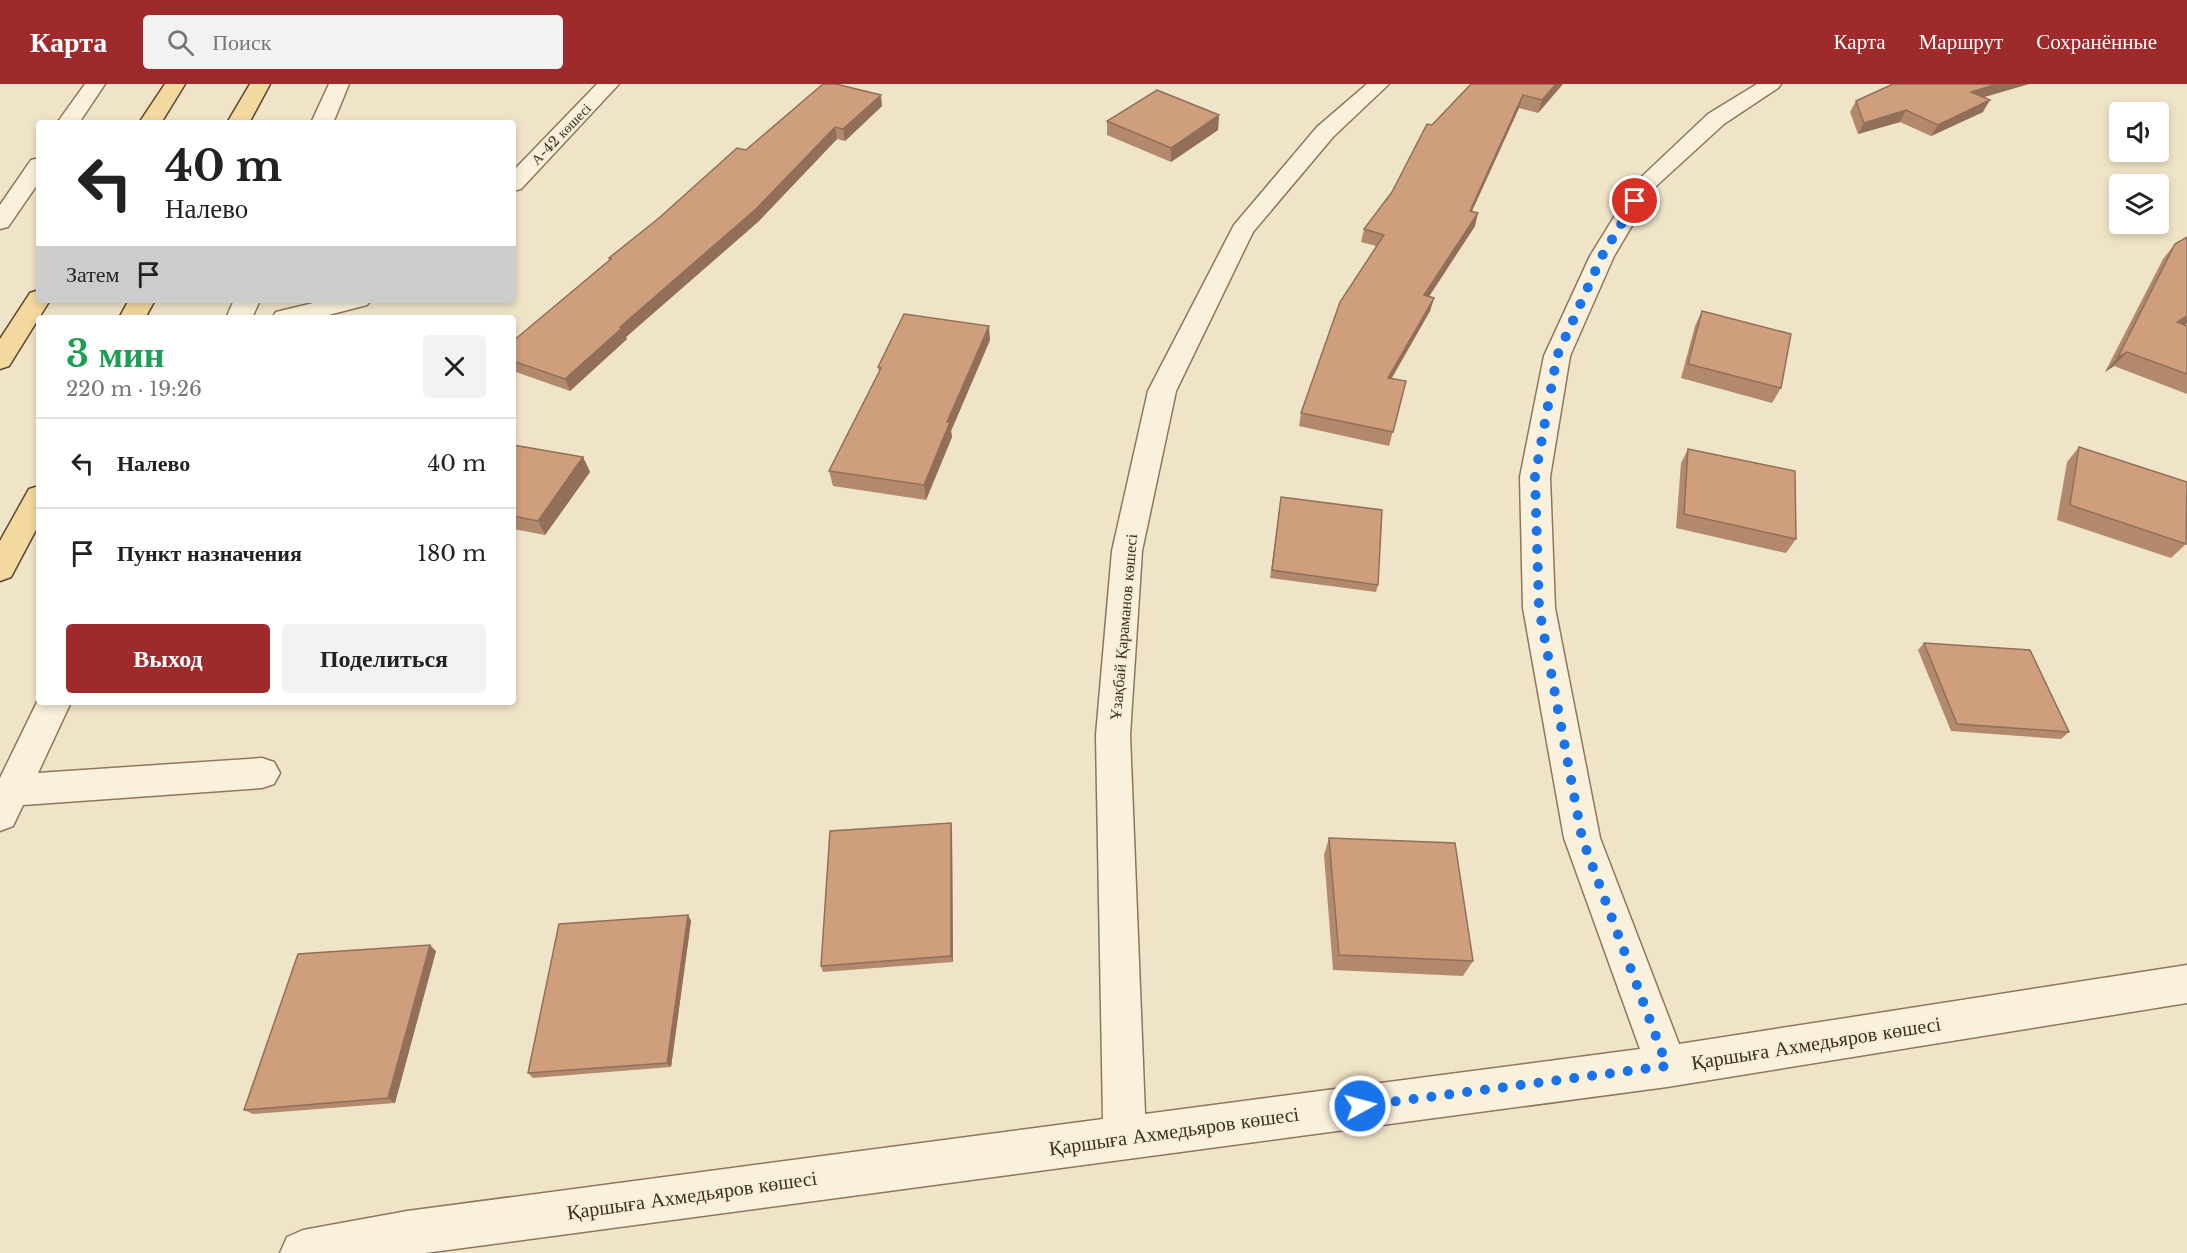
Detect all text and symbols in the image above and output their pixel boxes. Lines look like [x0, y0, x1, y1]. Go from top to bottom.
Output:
search box [143, 15, 563, 69]
text: Карта [30, 25, 107, 60]
icon: search [164, 26, 197, 59]
text: Поиск [212, 29, 271, 56]
text: Карта [1834, 29, 1886, 55]
text: Маршрут [1919, 29, 2003, 55]
text: Сохранённые [2036, 29, 2157, 55]
street label: А-42 көшесі [527, 99, 595, 169]
map controls [2109, 102, 2169, 234]
button: sound [2109, 102, 2169, 162]
text: 40 m [165, 140, 282, 192]
icon: left [66, 144, 144, 222]
button: layers [2109, 174, 2169, 234]
pin [1609, 175, 1660, 226]
icon: arrive [1618, 184, 1651, 217]
text: Налево [165, 192, 248, 225]
icon: arrive [132, 258, 165, 291]
text: Затем [66, 261, 120, 288]
text: 3 мин [66, 332, 165, 377]
button: close [423, 335, 486, 398]
text: 220 m · 19:26 [66, 377, 202, 401]
icon: left [66, 447, 99, 480]
text: Налево [117, 450, 190, 477]
text: 40 m [428, 450, 486, 477]
street label: Ұзақбай Қараманов көшесі [1105, 532, 1141, 721]
icon: arrive [66, 537, 99, 570]
text: Пункт назначения [117, 540, 302, 567]
text: 180 m [417, 540, 486, 567]
button: Выход [66, 624, 270, 693]
button: Поделиться [282, 624, 486, 693]
street label: Қаршыға Ахмедьяров көшесі [1690, 1011, 1943, 1075]
position arrow [1328, 1074, 1392, 1138]
street label: Қаршыға Ахмедьяров көшесі [1047, 1102, 1301, 1160]
street label: Қаршыға Ахмедьяров көшесі [565, 1166, 819, 1224]

